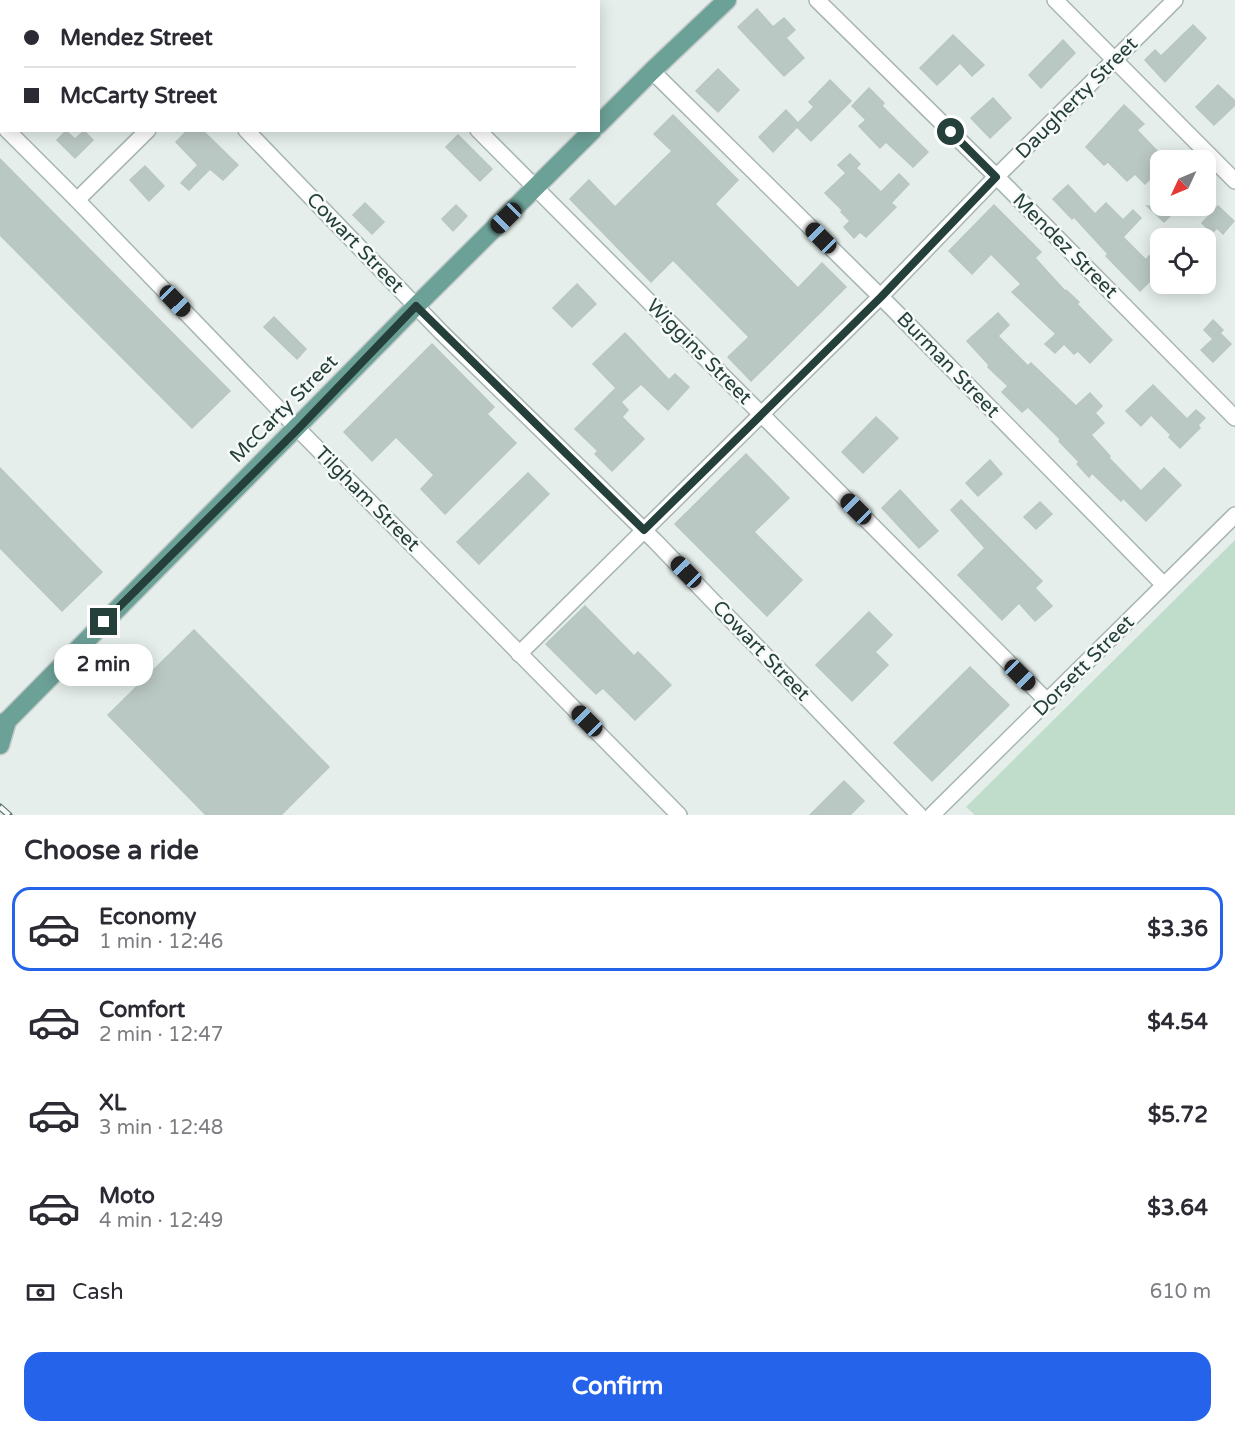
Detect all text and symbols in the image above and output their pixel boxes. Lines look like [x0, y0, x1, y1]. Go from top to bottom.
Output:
text: Mendez Street [60, 25, 213, 51]
street label: Daugherty Street [1011, 32, 1143, 164]
text: McCarty Street [60, 83, 217, 109]
route start [937, 118, 964, 145]
north arrow [1150, 150, 1216, 216]
map controls [1150, 150, 1216, 294]
street label: Cowart Street [301, 188, 409, 298]
street label: Mendez Street [1007, 188, 1123, 304]
car [487, 199, 525, 237]
car [802, 219, 840, 257]
button: locate [1150, 228, 1216, 294]
car [156, 282, 194, 320]
street label: Wiggins Street [641, 294, 757, 410]
street label: Burman Street [892, 307, 1005, 423]
street label: McCarty Street [225, 350, 343, 468]
street label: Tilgham Street [309, 441, 425, 557]
car [837, 490, 875, 528]
car [667, 553, 705, 591]
street label: Cowart Street [707, 596, 815, 706]
route end [90, 608, 117, 635]
street label: Dorsett Street [1028, 610, 1140, 722]
callout: 2 min [54, 643, 154, 685]
text: 2 min [77, 653, 130, 677]
car [1001, 656, 1039, 694]
car [568, 702, 606, 740]
text: Choose a ride [24, 834, 199, 867]
icon: car [27, 902, 81, 956]
text: Economy [99, 904, 196, 930]
text: $3.36 [1147, 916, 1208, 942]
text: 1 min · 12:46 [99, 930, 223, 954]
icon: car [27, 995, 81, 1049]
text: Comfort [99, 997, 185, 1023]
text: $4.54 [1147, 1009, 1208, 1035]
text: 2 min · 12:47 [99, 1023, 223, 1047]
icon: car [27, 1088, 81, 1142]
text: XL [99, 1090, 126, 1116]
text: $5.72 [1148, 1102, 1208, 1128]
text: 3 min · 12:48 [99, 1116, 223, 1140]
icon: car [27, 1181, 81, 1235]
text: Moto [99, 1183, 155, 1209]
text: $3.64 [1147, 1195, 1208, 1221]
text: 4 min · 12:49 [99, 1209, 223, 1233]
icon: cash [24, 1276, 57, 1309]
text: Cash [72, 1279, 124, 1305]
text: 610 m [1150, 1280, 1211, 1304]
button: Confirm [24, 1352, 1211, 1421]

